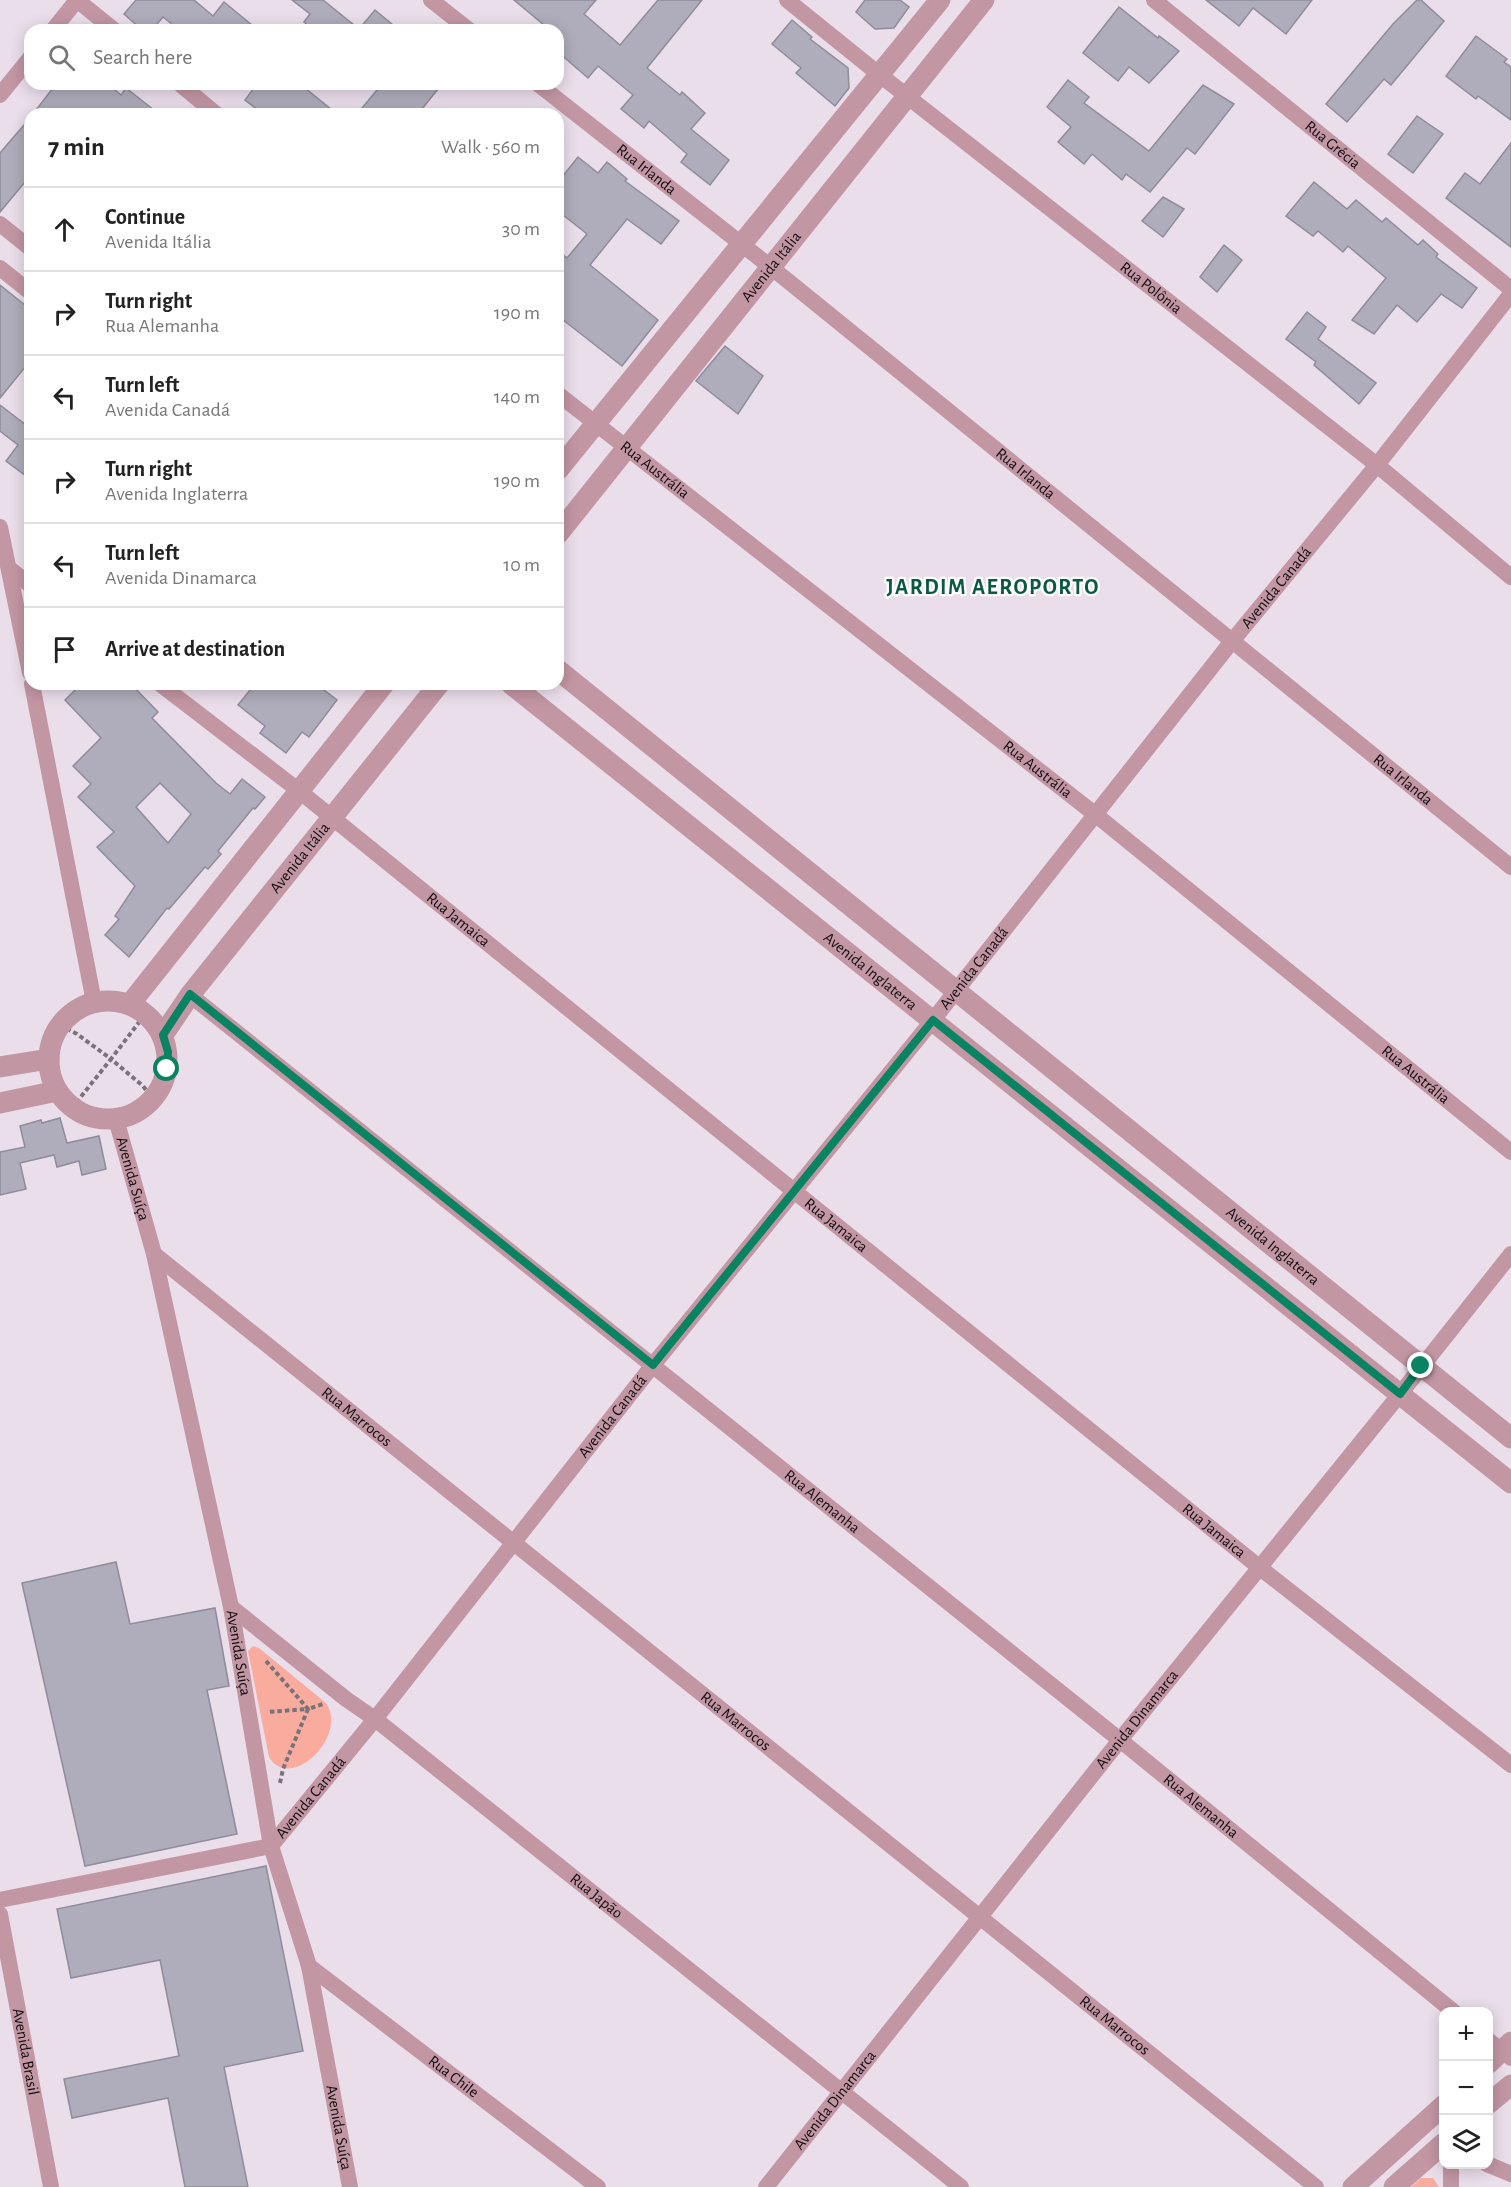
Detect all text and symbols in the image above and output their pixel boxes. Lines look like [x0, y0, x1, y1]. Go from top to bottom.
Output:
search box [24, 24, 564, 90]
icon: search [45, 41, 78, 74]
text: Search here [93, 46, 192, 68]
street label: Rua Grécia [1302, 118, 1363, 172]
text: 7 min [48, 134, 105, 160]
text: Walk · 560 m [441, 137, 540, 157]
street label: Rua Irlanda [614, 141, 679, 198]
text: Continue [105, 206, 185, 228]
icon: ahead [48, 213, 81, 246]
text: 30 m [502, 219, 540, 239]
street label: Avenida Itália [738, 228, 804, 305]
text: Avenida Itália [105, 232, 211, 252]
street label: Rua Polônia [1117, 259, 1185, 317]
text: Turn right [105, 290, 192, 312]
icon: right [48, 297, 81, 330]
text: 190 m [494, 303, 540, 323]
text: Rua Alemanha [105, 316, 219, 336]
text: Turn left [105, 374, 179, 396]
icon: left [48, 381, 81, 414]
text: 140 m [494, 387, 540, 407]
text: Avenida Canadá [105, 400, 230, 420]
street label: Rua Austrália [617, 438, 692, 502]
street label: Rua Irlanda [993, 445, 1058, 502]
text: Turn right [105, 458, 192, 480]
icon: right [48, 465, 81, 498]
text: 190 m [494, 471, 540, 491]
text: Avenida Inglaterra [105, 484, 248, 504]
text: Turn left [105, 542, 179, 564]
street label: Avenida Canadá [1238, 544, 1314, 631]
icon: left [48, 549, 81, 582]
text: 10 m [503, 555, 540, 575]
text: Avenida Dinamarca [105, 568, 257, 588]
district label: JARDIM AEROPORTO [886, 576, 1100, 598]
icon: arrive [48, 633, 81, 666]
text: Arrive at destination [105, 638, 285, 660]
street label: Rua Austrália [1000, 738, 1075, 801]
street label: Rua Irlanda [1370, 751, 1436, 808]
street label: Avenida Itália [267, 820, 333, 896]
street label: Rua Jamaica [424, 889, 493, 950]
street label: Avenida Canadá [937, 924, 1011, 1012]
street label: Avenida Inglaterra [821, 929, 920, 1013]
street label: Rua Austrália [1379, 1042, 1453, 1107]
route start [153, 1055, 179, 1081]
street label: Avenida Suíça [113, 1135, 152, 1222]
street label: Rua Jamaica [801, 1195, 871, 1255]
street label: Avenida Inglaterra [1223, 1204, 1323, 1288]
route end [1407, 1352, 1433, 1378]
street label: Avenida Canadá [575, 1372, 650, 1461]
street label: Rua Marrocos [319, 1384, 395, 1450]
street label: Rua Alemanha [781, 1467, 863, 1536]
street label: Rua Jamaica [1179, 1500, 1249, 1561]
street label: Avenida Suíça [224, 1609, 254, 1697]
street label: Avenida Dinamarca [1093, 1667, 1181, 1772]
street label: Rua Marrocos [698, 1688, 774, 1754]
street label: Avenida Canadá [273, 1754, 349, 1841]
street label: Rua Alemanha [1160, 1771, 1241, 1841]
street label: Rua Japão [567, 1870, 626, 1922]
street label: Rua Marrocos [1077, 1993, 1153, 2058]
street label: Avenida Brasil [10, 2007, 42, 2096]
map controls [1439, 2007, 1493, 2169]
button: + [1439, 2007, 1493, 2061]
street label: Avenida Dinamarca [791, 2047, 879, 2153]
street label: Rua Chile [425, 2052, 482, 2101]
button: − [1439, 2061, 1493, 2115]
street label: Avenida Suíça [323, 2084, 355, 2171]
button: layers [1439, 2115, 1493, 2169]

